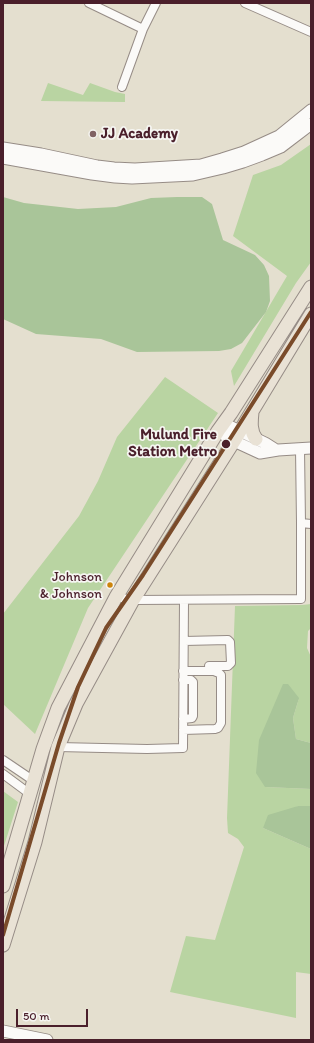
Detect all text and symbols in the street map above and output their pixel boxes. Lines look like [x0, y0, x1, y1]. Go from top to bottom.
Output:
place label: JJ Academy [101, 125, 178, 143]
marker: JJ Academy [88, 129, 98, 139]
place label: Mulund Fire Station Metro [128, 426, 217, 461]
marker: Mulund Fire Station Metro [220, 438, 232, 450]
place label: Johnson & Johnson [40, 569, 102, 602]
marker: Johnson & Johnson [105, 580, 115, 590]
scale bar [18, 1001, 90, 1027]
text: 50 m [23, 1009, 49, 1023]

